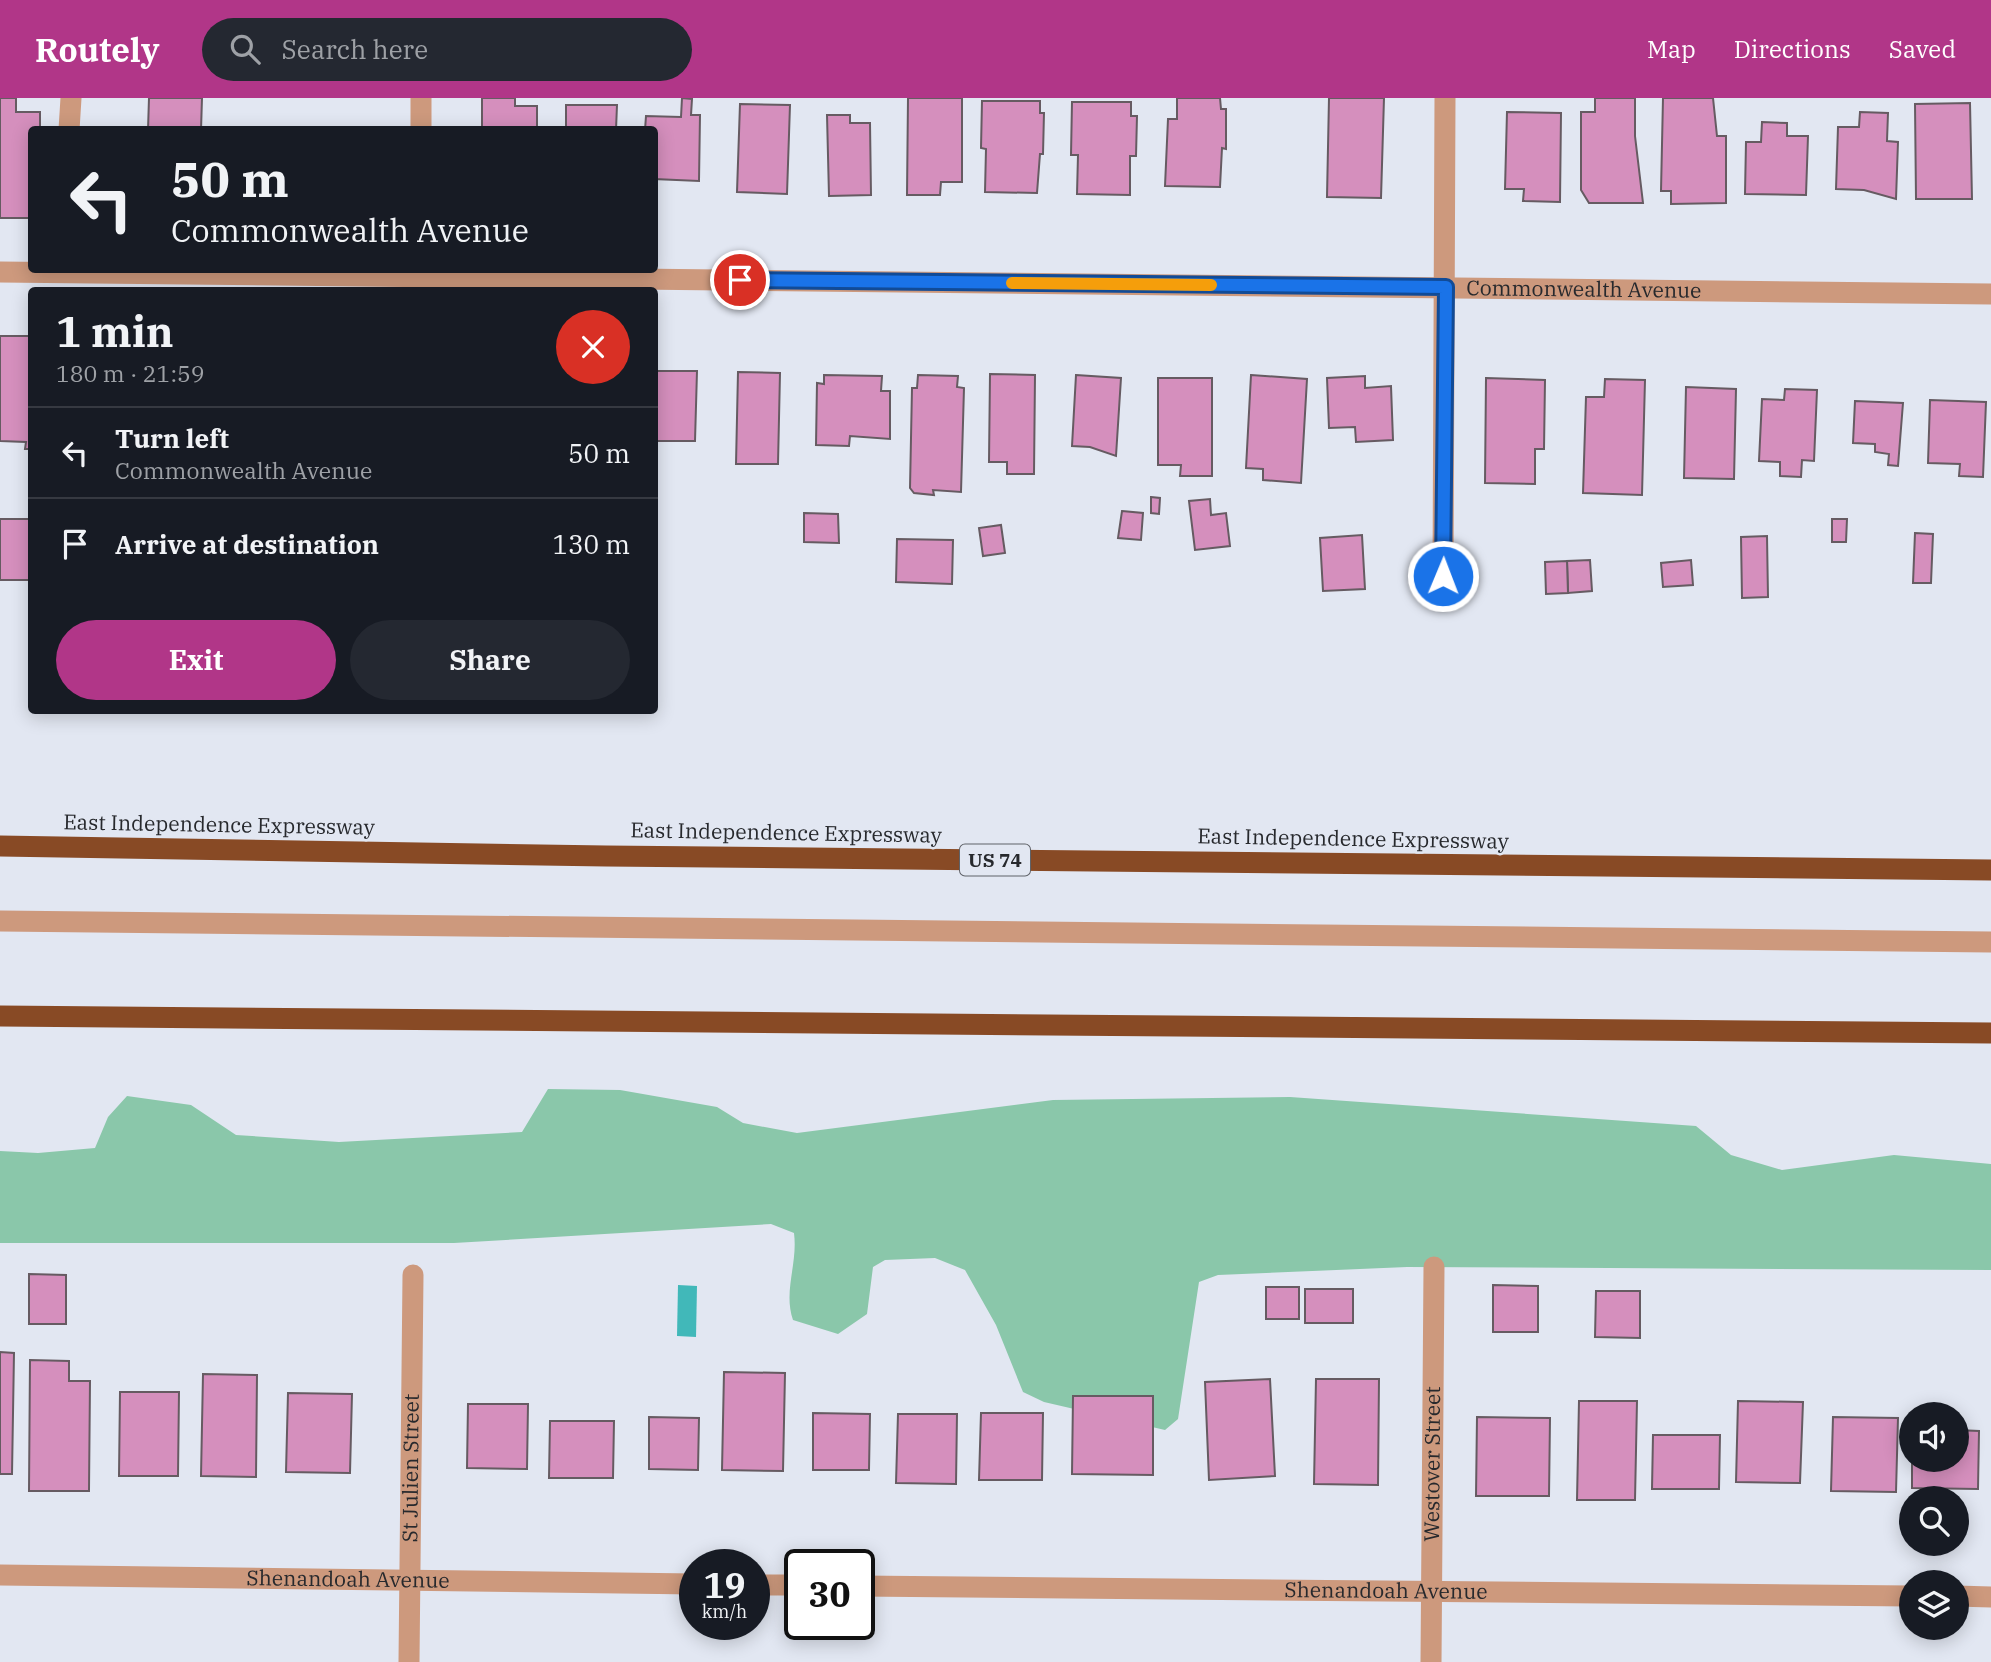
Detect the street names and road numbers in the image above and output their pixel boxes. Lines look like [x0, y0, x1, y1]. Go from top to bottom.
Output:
street label: Commonwealth Avenue [1466, 273, 1702, 304]
street label: East Independence Expressway [63, 807, 376, 841]
street label: East Independence Expressway [630, 815, 943, 849]
street label: East Independence Expressway [1197, 821, 1510, 855]
road number: US 74 [960, 845, 1030, 876]
street label: Westover Street [1417, 1386, 1446, 1542]
street label: St Julien Street [395, 1394, 425, 1542]
street label: Shenandoah Avenue [246, 1563, 450, 1594]
street label: Shenandoah Avenue [1284, 1575, 1488, 1605]

